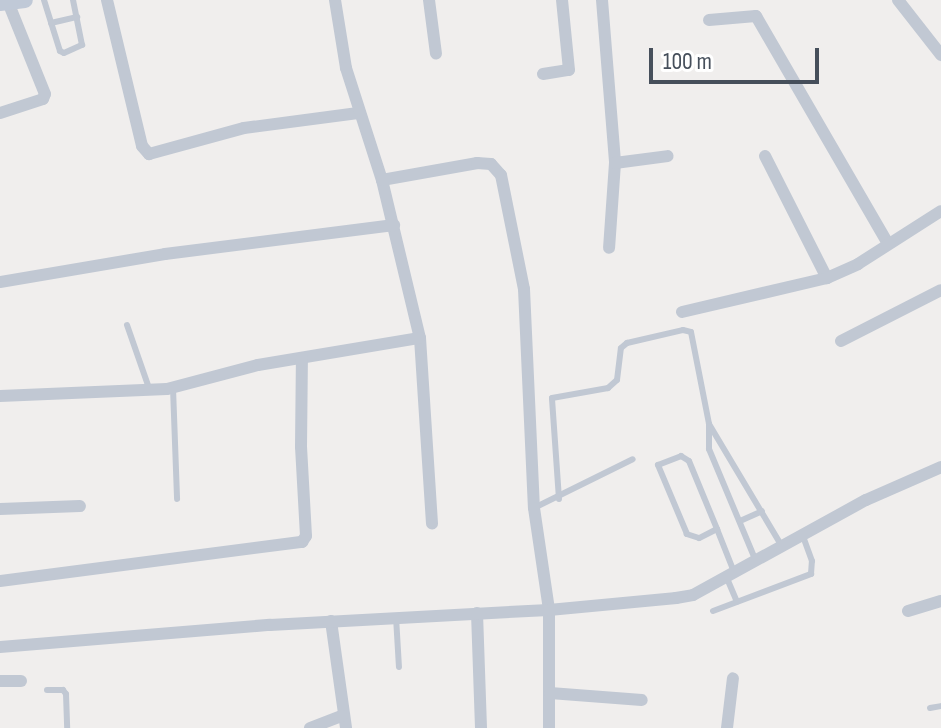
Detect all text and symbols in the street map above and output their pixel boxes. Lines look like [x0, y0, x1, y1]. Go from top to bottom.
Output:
scale bar [653, 32, 823, 82]
text: 100 m [663, 47, 712, 76]

